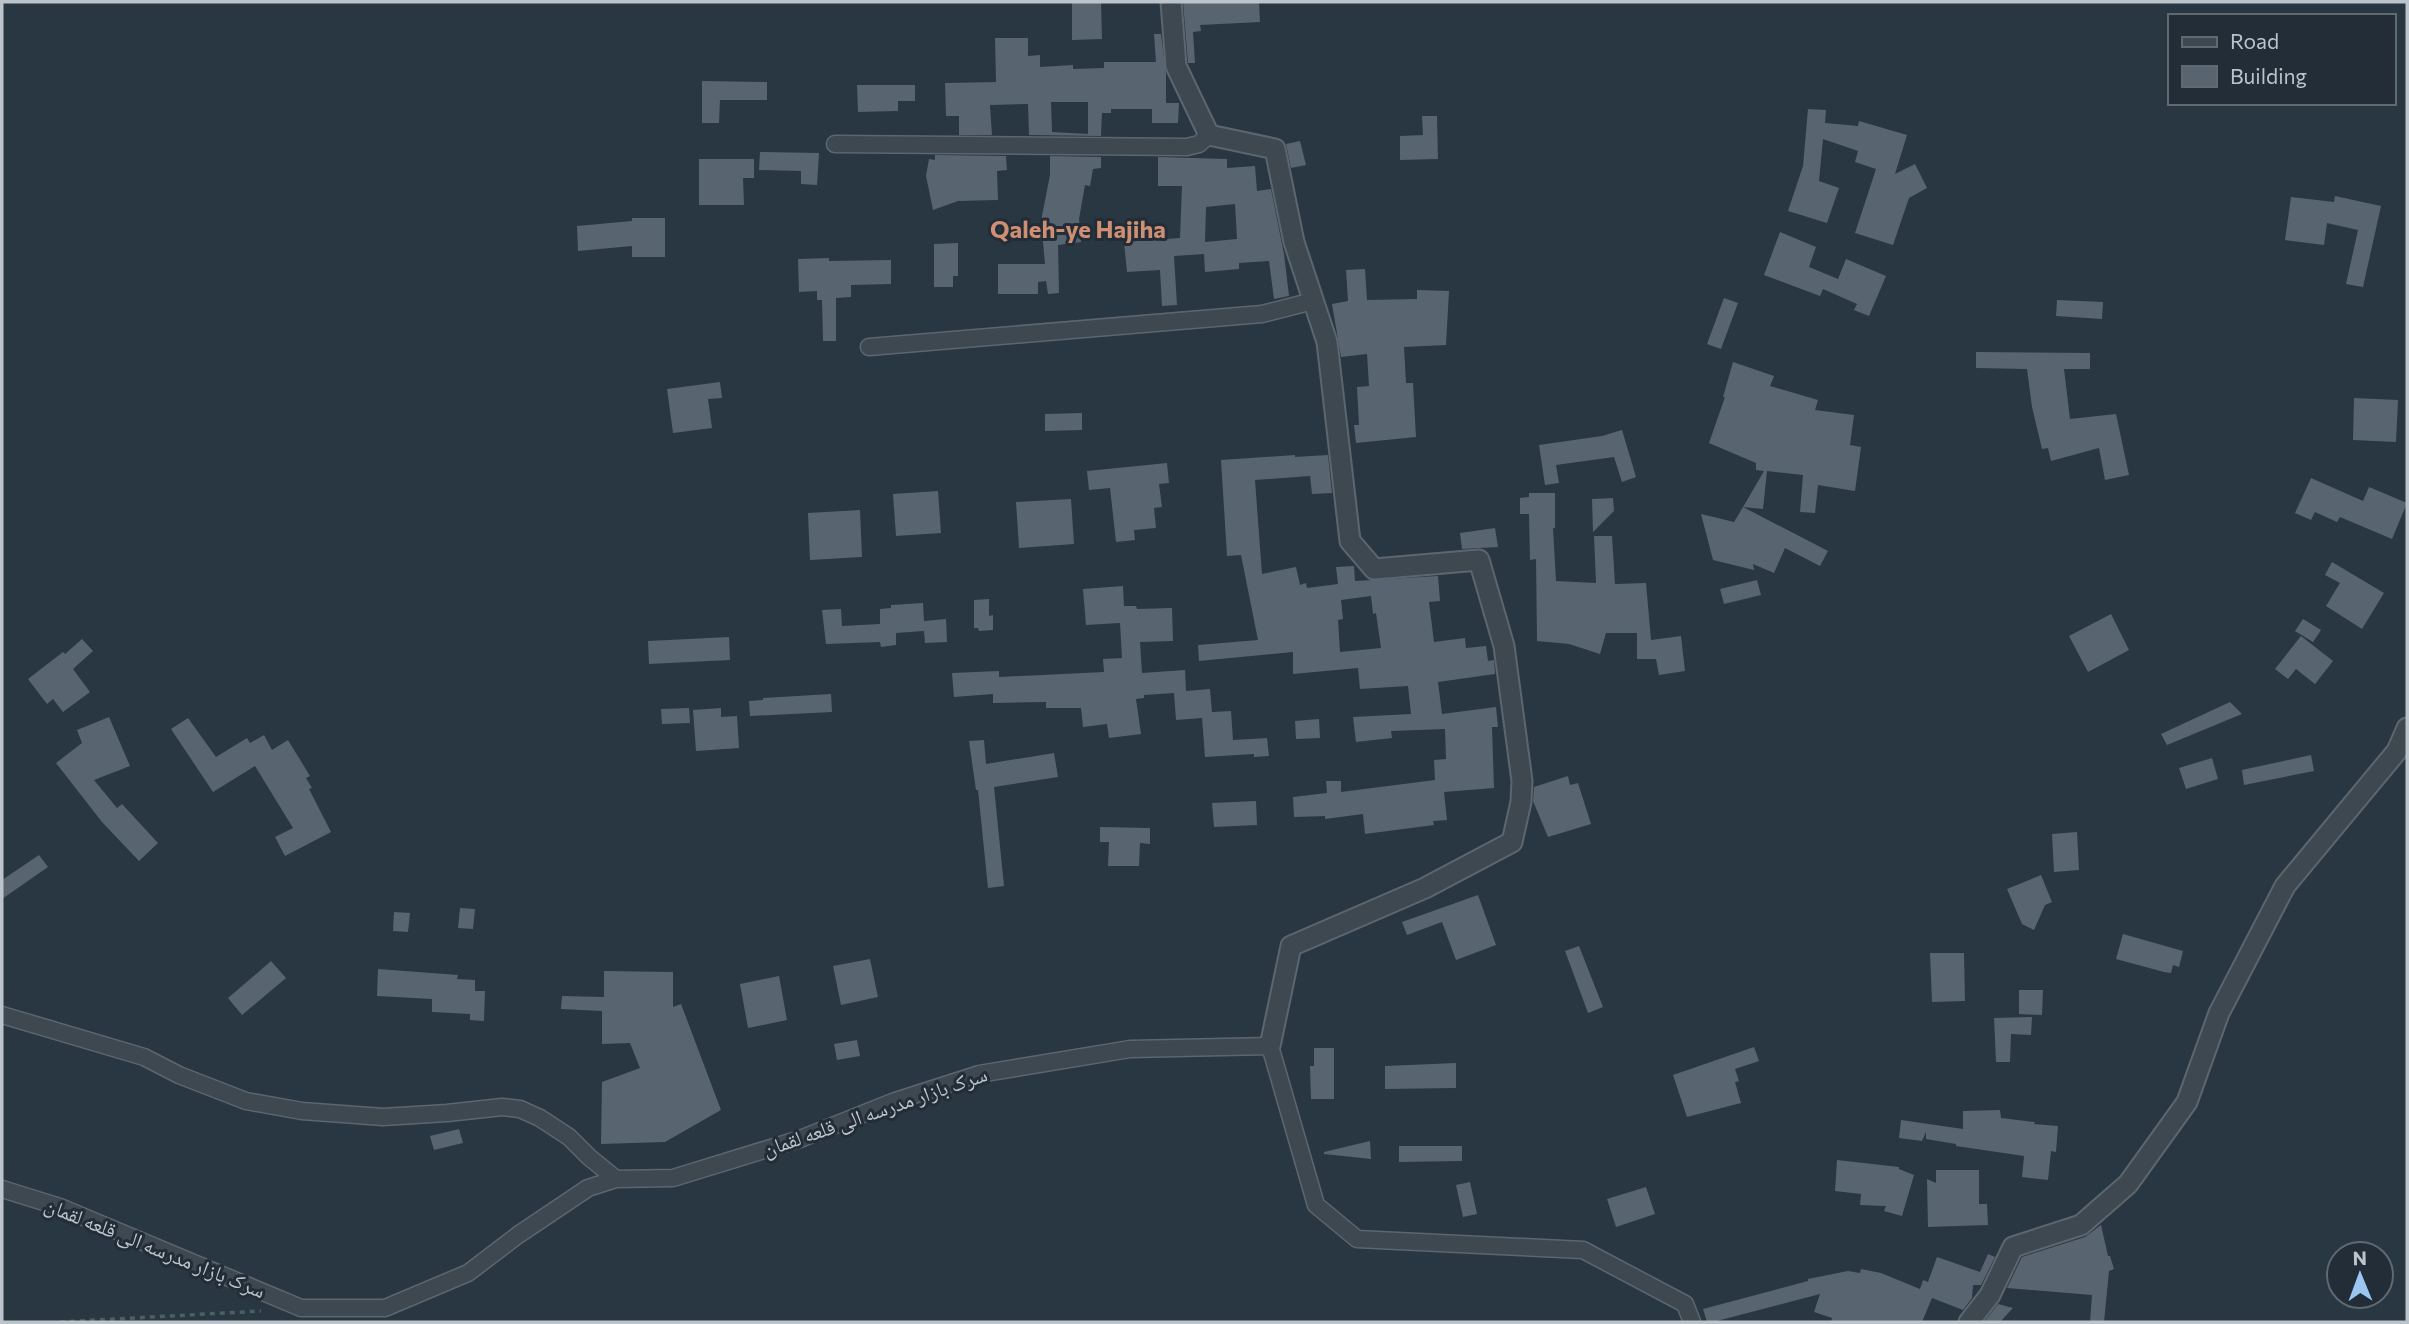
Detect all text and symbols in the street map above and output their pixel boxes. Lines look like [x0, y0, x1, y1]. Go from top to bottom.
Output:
legend [2168, 14, 2395, 105]
text: Road [2230, 28, 2279, 53]
text: Building [2230, 63, 2307, 88]
district label: Qaleh-ye Hajiha [990, 214, 1166, 243]
street label: سرک بازار مدرسه الی قلعه لقمان [759, 1060, 991, 1163]
street label: سرک بازار مدرسه الی قلعه لقمان [41, 1191, 270, 1304]
north arrow [2325, 1240, 2395, 1310]
text: N [2352, 1246, 2367, 1269]

